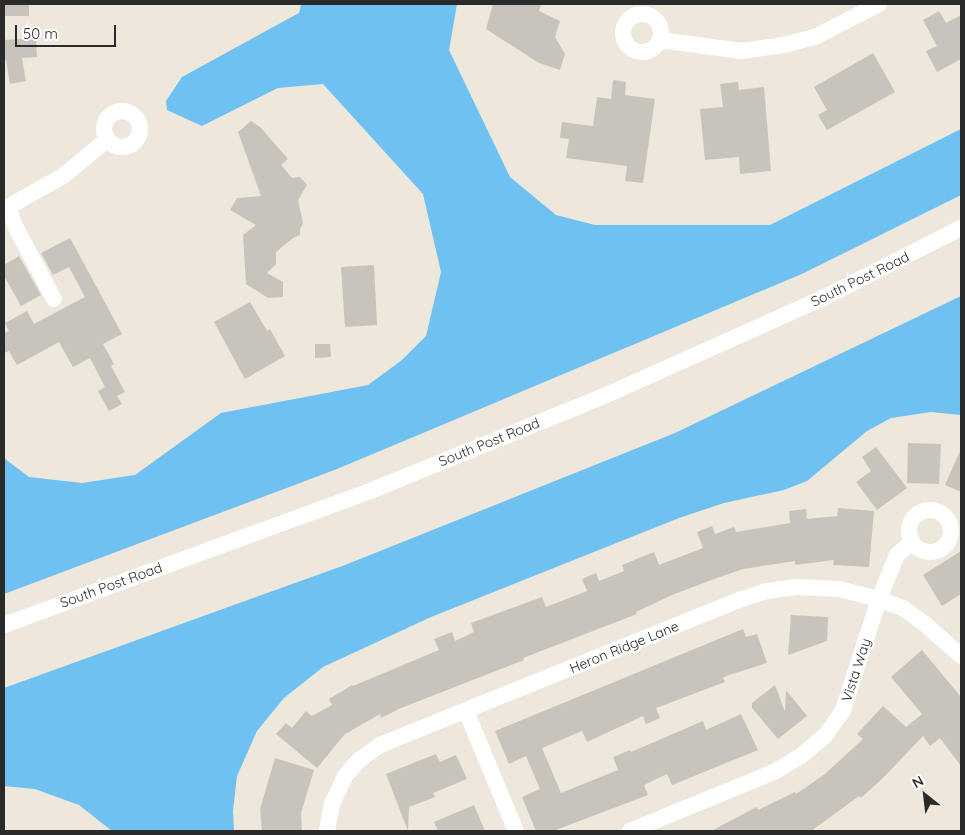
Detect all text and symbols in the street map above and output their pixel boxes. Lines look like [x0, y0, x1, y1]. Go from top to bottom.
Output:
scale bar [18, 15, 119, 47]
text: 50 m [23, 24, 58, 43]
street label: South Post Road [808, 248, 912, 310]
street label: South Post Road [436, 414, 542, 470]
street label: South Post Road [58, 559, 164, 611]
street label: Heron Ridge Lane [567, 617, 681, 677]
street label: Vista Way [838, 636, 874, 704]
north arrow [900, 770, 950, 820]
text: N [909, 772, 927, 792]

